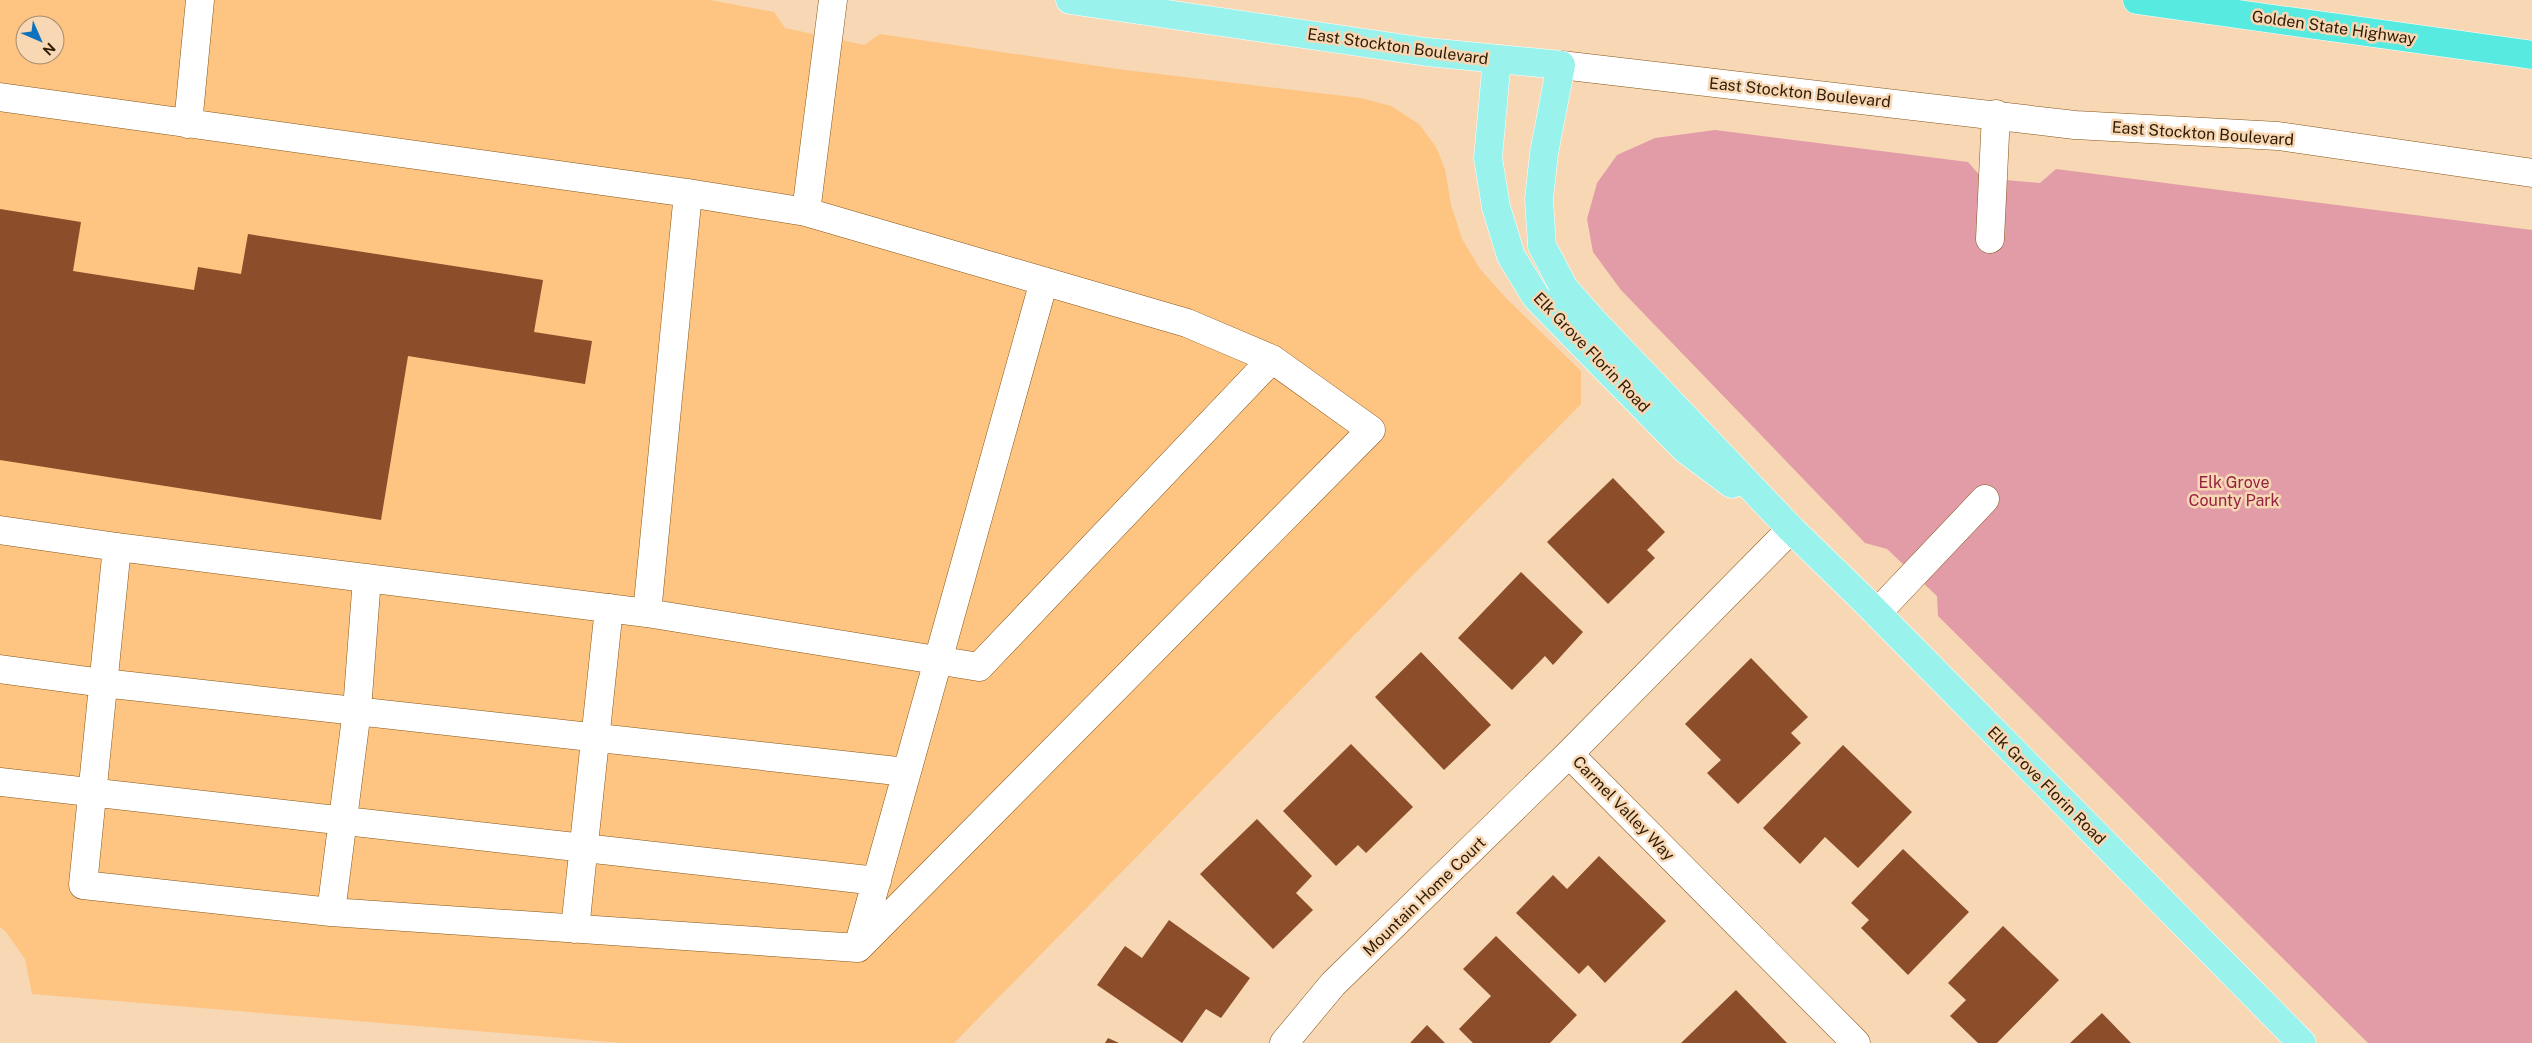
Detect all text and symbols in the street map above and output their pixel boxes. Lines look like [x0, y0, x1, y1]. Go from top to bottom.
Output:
street label: Golden State Highway [2251, 7, 2418, 48]
north arrow [15, 15, 65, 65]
street label: East Stockton Boulevard [1306, 24, 1490, 69]
text: N [40, 40, 59, 59]
street label: East Stockton Boulevard [1708, 74, 1892, 111]
street label: East Stockton Boulevard [2111, 118, 2295, 149]
street label: Elk Grove Florin Road [1530, 288, 1654, 416]
park label: Elk Grove County Park [2188, 473, 2280, 510]
street label: Elk Grove Florin Road [1984, 722, 2110, 848]
street label: Carmel Valley Way [1569, 752, 1679, 865]
street label: Mountain Home Court [1359, 833, 1490, 960]

